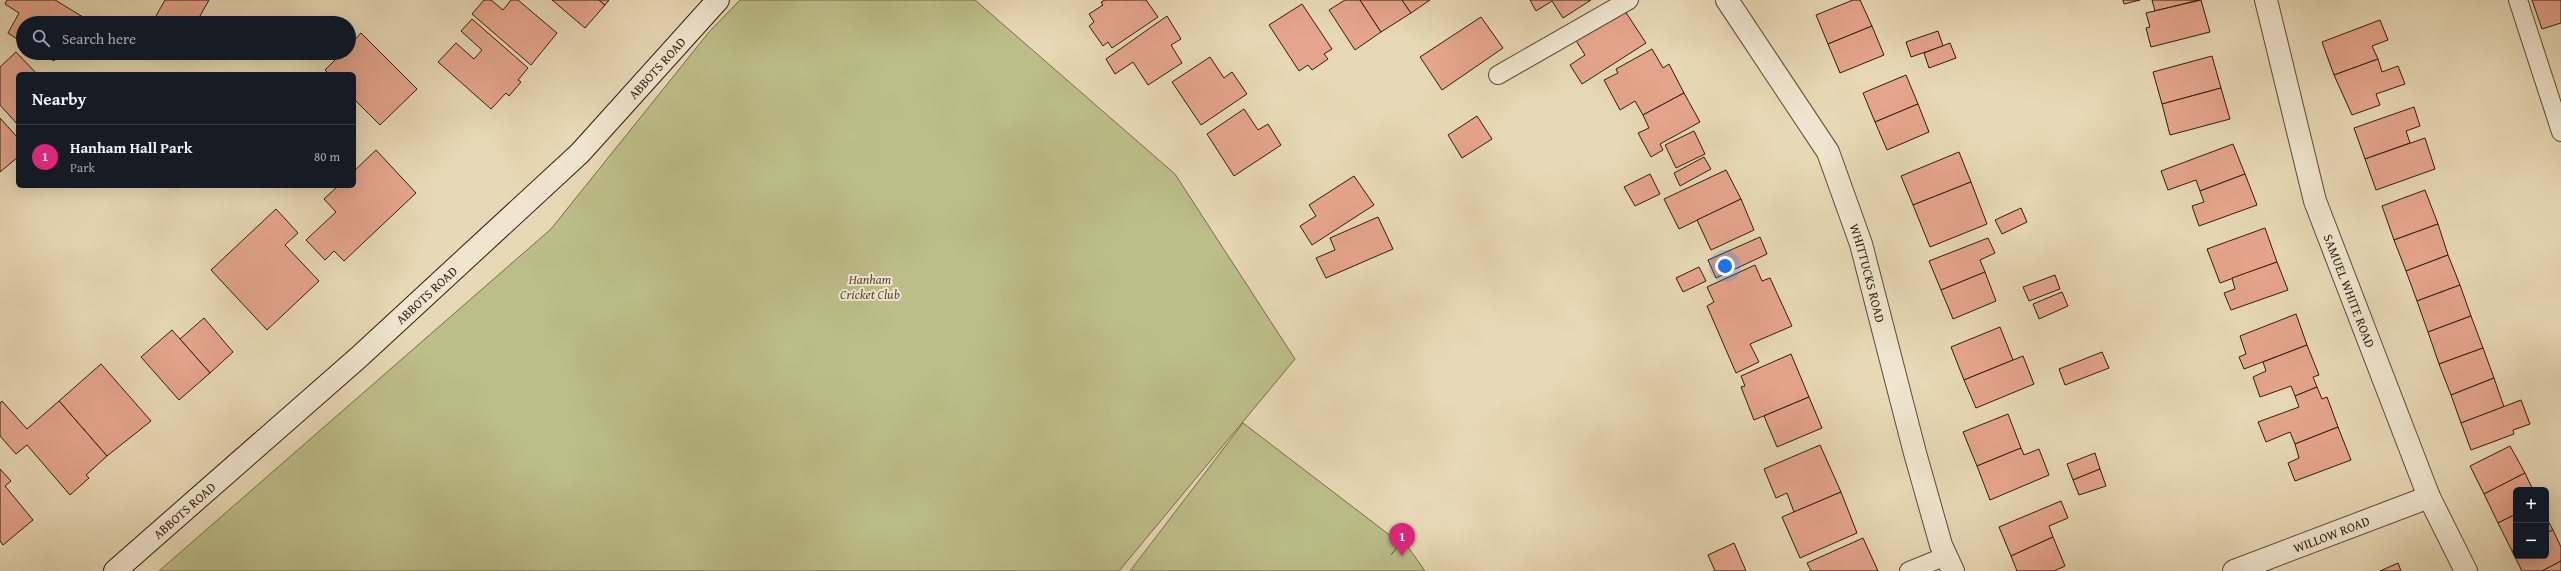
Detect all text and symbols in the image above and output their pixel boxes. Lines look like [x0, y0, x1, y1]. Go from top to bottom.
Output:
search box [16, 16, 356, 60]
icon: search [30, 27, 52, 49]
text: Search here [62, 28, 136, 49]
street label: ABBOTS ROAD [624, 32, 690, 103]
text: Nearby [32, 86, 86, 111]
text: Hanham Hall Park [70, 137, 192, 158]
text: 1 [42, 147, 48, 166]
text: 80 m [314, 147, 340, 166]
text: Park [70, 158, 95, 177]
street label: WHITTUCKS ROAD [1845, 221, 1890, 325]
street label: SAMUEL WHITE ROAD [2319, 231, 2380, 350]
your location [1715, 256, 1735, 276]
street label: ABBOTS ROAD [391, 262, 461, 328]
park label: Hanham Cricket Club [840, 270, 900, 304]
street label: ABBOTS ROAD [149, 477, 220, 543]
map controls [2513, 487, 2549, 559]
button: + [2513, 487, 2549, 523]
street label: WILLOW ROAD [2290, 511, 2372, 557]
pin: 1 [1389, 523, 1415, 556]
button: − [2513, 523, 2549, 559]

